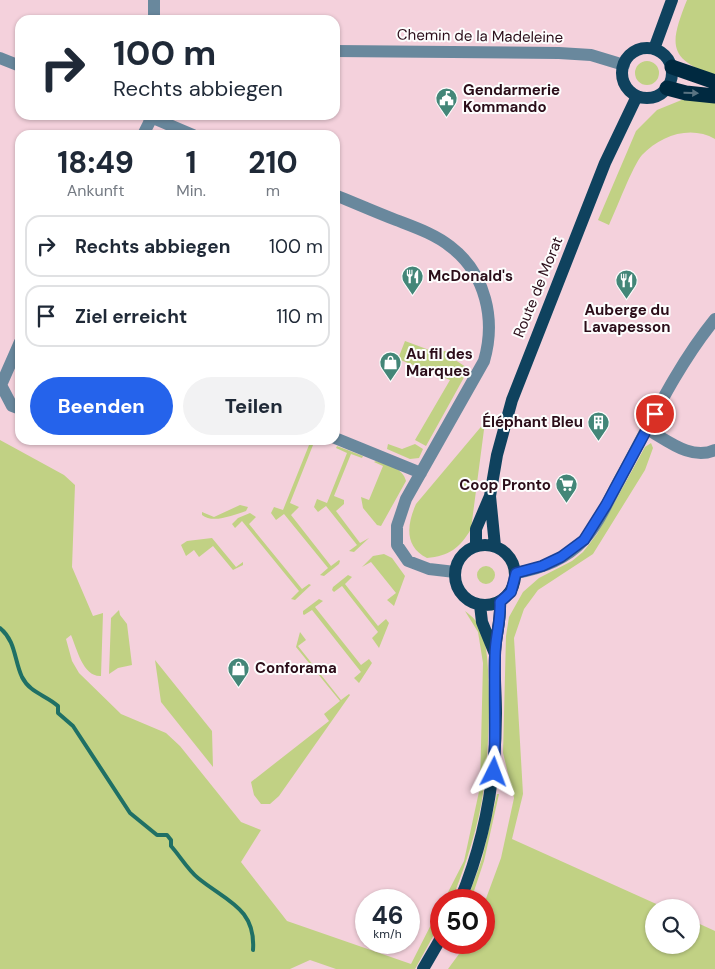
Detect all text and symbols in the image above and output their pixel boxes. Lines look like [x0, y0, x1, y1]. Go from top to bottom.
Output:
street label: Chemin de la Madeleine [397, 25, 563, 47]
text: 100 m [113, 30, 216, 76]
icon: right [30, 35, 95, 100]
text: Rechts abbiegen [113, 74, 283, 103]
place label: Gendarmerie Kommando [463, 80, 560, 117]
public building icon: Gendarmerie Kommando [435, 87, 459, 118]
one-way arrow [683, 89, 699, 97]
text: 18:49 [57, 143, 134, 182]
text: 1 [185, 143, 197, 182]
text: 210 [248, 143, 298, 182]
text: Ankunft [67, 180, 125, 201]
text: Min. [176, 180, 206, 201]
text: m [266, 180, 280, 201]
icon: right [32, 232, 60, 260]
text: Rechts abbiegen [75, 234, 230, 259]
text: 100 m [269, 234, 323, 259]
street label: Route de Morat [509, 234, 567, 340]
restaurant icon: McDonald's [400, 264, 424, 295]
place label: McDonald's [428, 266, 513, 286]
restaurant icon: Auberge du Lavapesson [615, 269, 639, 300]
place label: Auberge du Lavapesson [584, 300, 670, 337]
icon: arrive [32, 302, 60, 330]
text: Ziel erreicht [75, 304, 187, 329]
text: 110 m [276, 304, 323, 329]
place label: Au fil des Marques [406, 344, 473, 381]
shop icon: Au fil des Marques [378, 351, 402, 382]
button: Beenden [30, 377, 173, 435]
button: Teilen [183, 377, 325, 435]
pin [634, 393, 676, 435]
icon: arrive [641, 400, 669, 428]
building icon: Éléphant Bleu [587, 410, 611, 441]
place label: Éléphant Bleu [482, 412, 583, 432]
supermarket icon: Coop Pronto [555, 473, 579, 504]
place label: Coop Pronto [459, 475, 551, 495]
shop icon: Conforama [227, 656, 251, 687]
place label: Conforama [255, 658, 337, 678]
position arrow [467, 745, 519, 797]
speed limit sign: 50 [430, 889, 495, 954]
text: 46 [371, 899, 404, 932]
map controls [645, 899, 700, 954]
button: search [645, 899, 700, 954]
text: km/h [373, 926, 402, 942]

